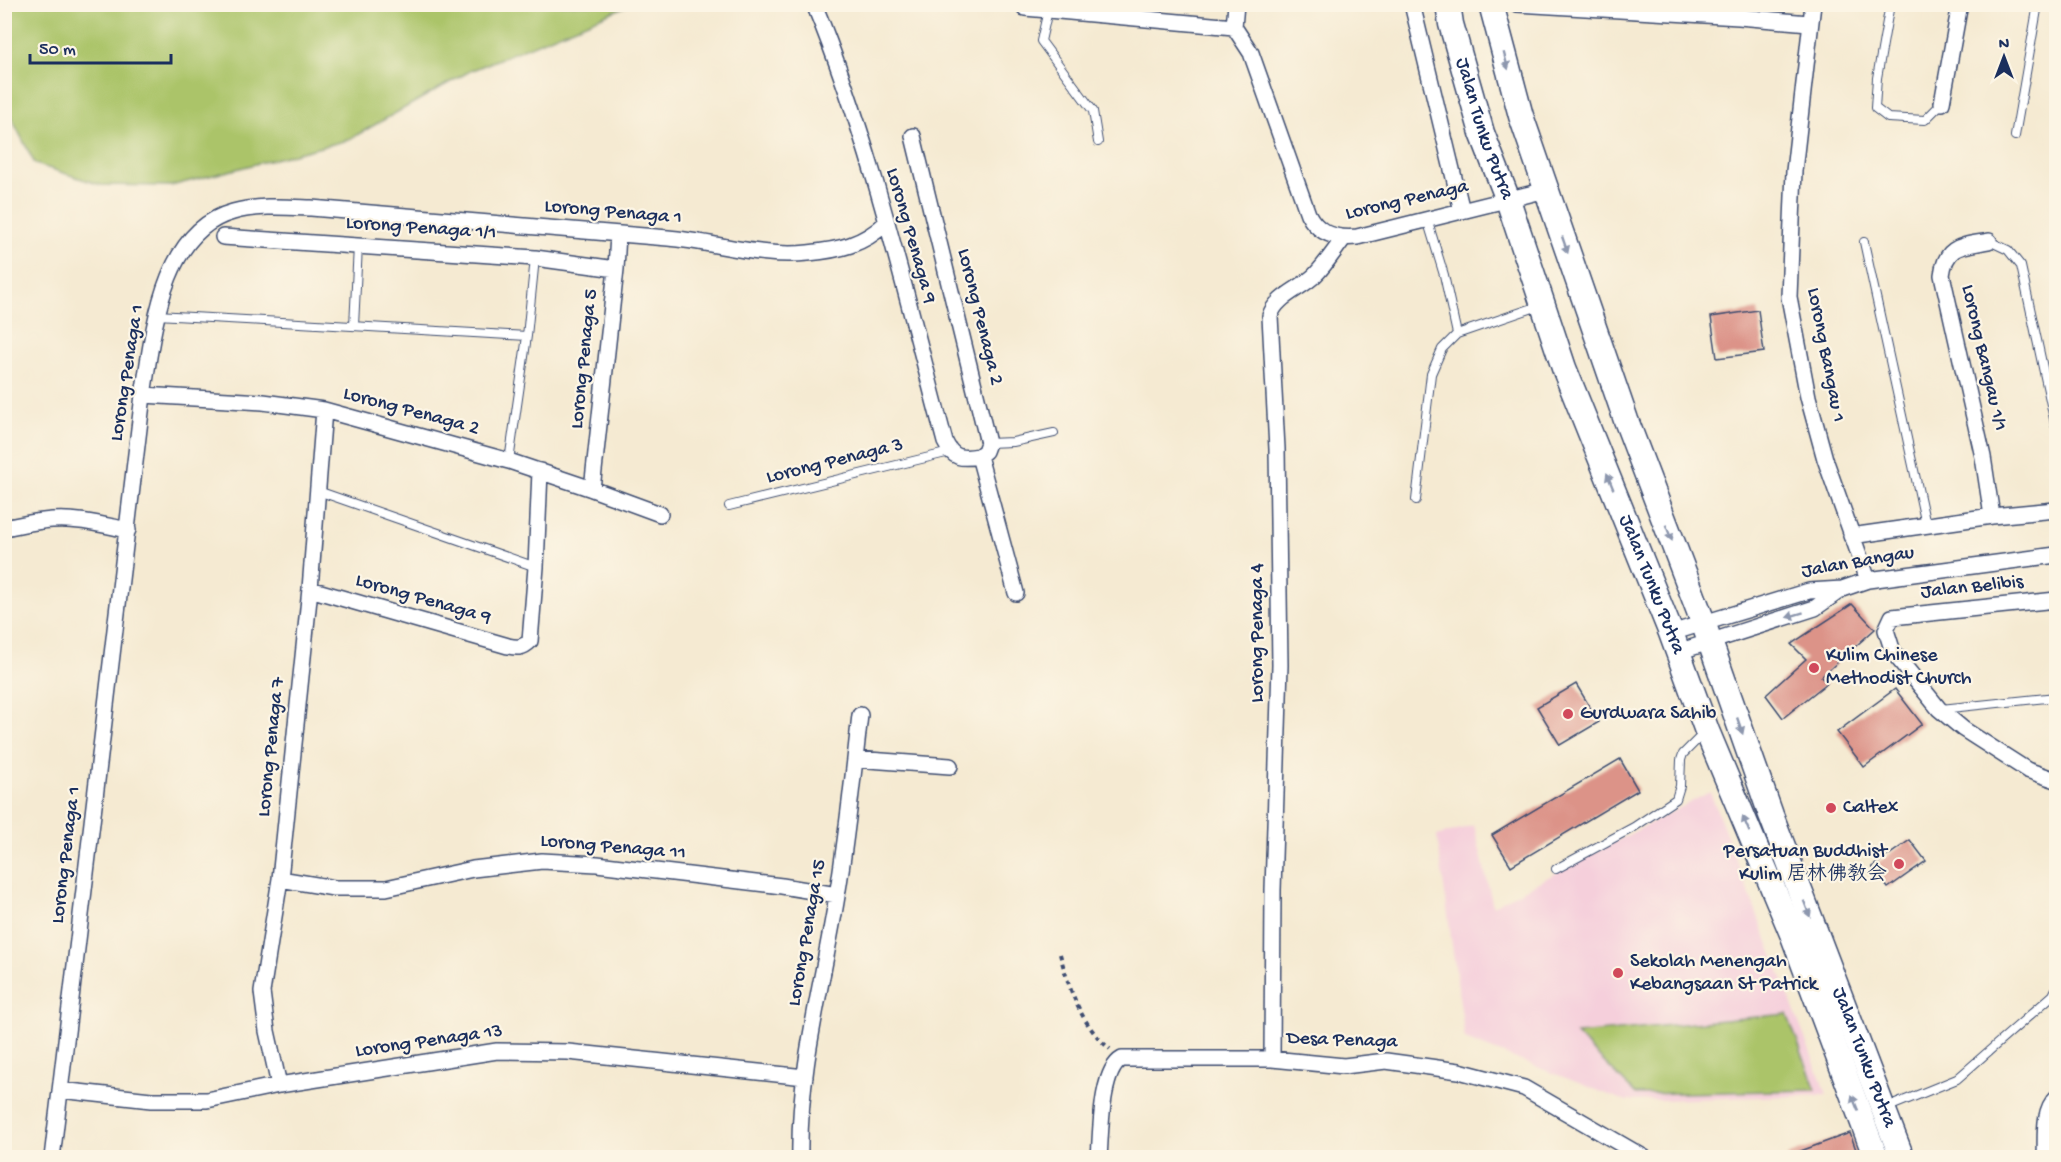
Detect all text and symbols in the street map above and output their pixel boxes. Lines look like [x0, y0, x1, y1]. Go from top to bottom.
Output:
scale bar [30, 27, 171, 65]
north arrow [1974, 27, 2034, 87]
text: N [1999, 36, 2010, 55]
text: 50 m [39, 40, 76, 61]
one-way arrow [1502, 52, 1511, 70]
street label: Jalan Tunku Putra [1450, 55, 1519, 204]
street label: Lorong Penaga 9 [880, 166, 940, 306]
street label: Lorong Penaga [1343, 176, 1471, 226]
street label: Lorong Penaga 1 [543, 196, 683, 230]
street label: Lorong Penaga 1/1 [345, 212, 497, 246]
one-way arrow [1560, 236, 1570, 254]
street label: Lorong Penaga 2 [951, 246, 1007, 388]
street label: Lorong Bangau 1/1 [1955, 283, 2011, 433]
street label: Lorong Bangau 1 [1801, 286, 1849, 424]
street label: Lorong Penaga 5 [566, 288, 604, 430]
street label: Lorong Penaga 1 [106, 303, 150, 443]
street label: Lorong Penaga 2 [341, 383, 482, 441]
street label: Lorong Penaga 3 [764, 434, 906, 490]
one-way arrow [1605, 472, 1615, 490]
street label: Jalan Tunku Putra [1613, 512, 1690, 658]
one-way arrow [1664, 525, 1674, 543]
street label: Jalan Bangau [1800, 542, 1917, 584]
street label: Lorong Penaga 4 [1247, 563, 1270, 703]
street label: Lorong Penaga 9 [353, 570, 493, 630]
street label: Jalan Belibis [1920, 571, 2025, 605]
one-way arrow [1786, 610, 1804, 620]
place label: Kulim Chinese Methodist Church [1826, 645, 1972, 691]
marker: Kulim Chinese Methodist Church [1807, 661, 1821, 675]
street label: Lorong Penaga 7 [253, 675, 291, 818]
place label: Gurdwara Sahib [1580, 703, 1717, 726]
marker: Gurdwara Sahib [1561, 707, 1575, 721]
one-way arrow [1735, 717, 1745, 735]
street label: Lorong Penaga 1 [47, 785, 87, 925]
place label: Caltex [1843, 797, 1899, 820]
marker: Caltex [1824, 801, 1838, 815]
one-way arrow [1741, 814, 1751, 832]
street label: Lorong Penaga 11 [539, 830, 687, 866]
place label: Persatuan Buddhist Kulim 居林佛教会 [1723, 841, 1889, 887]
marker: Persatuan Buddhist Kulim 居林佛教会 [1892, 857, 1906, 871]
street label: Lorong Penaga 15 [784, 858, 832, 1008]
one-way arrow [1803, 900, 1813, 918]
place label: Sekolah Menengah Kebangsaan St Patrick [1630, 951, 1819, 997]
marker: Sekolah Menengah Kebangsaan St Patrick [1611, 966, 1625, 980]
street label: Jalan Tunku Putra [1826, 984, 1901, 1132]
street label: Lorong Penaga 13 [354, 1020, 504, 1064]
street label: Desa Penaga [1284, 1028, 1399, 1054]
one-way arrow [1850, 1094, 1859, 1112]

